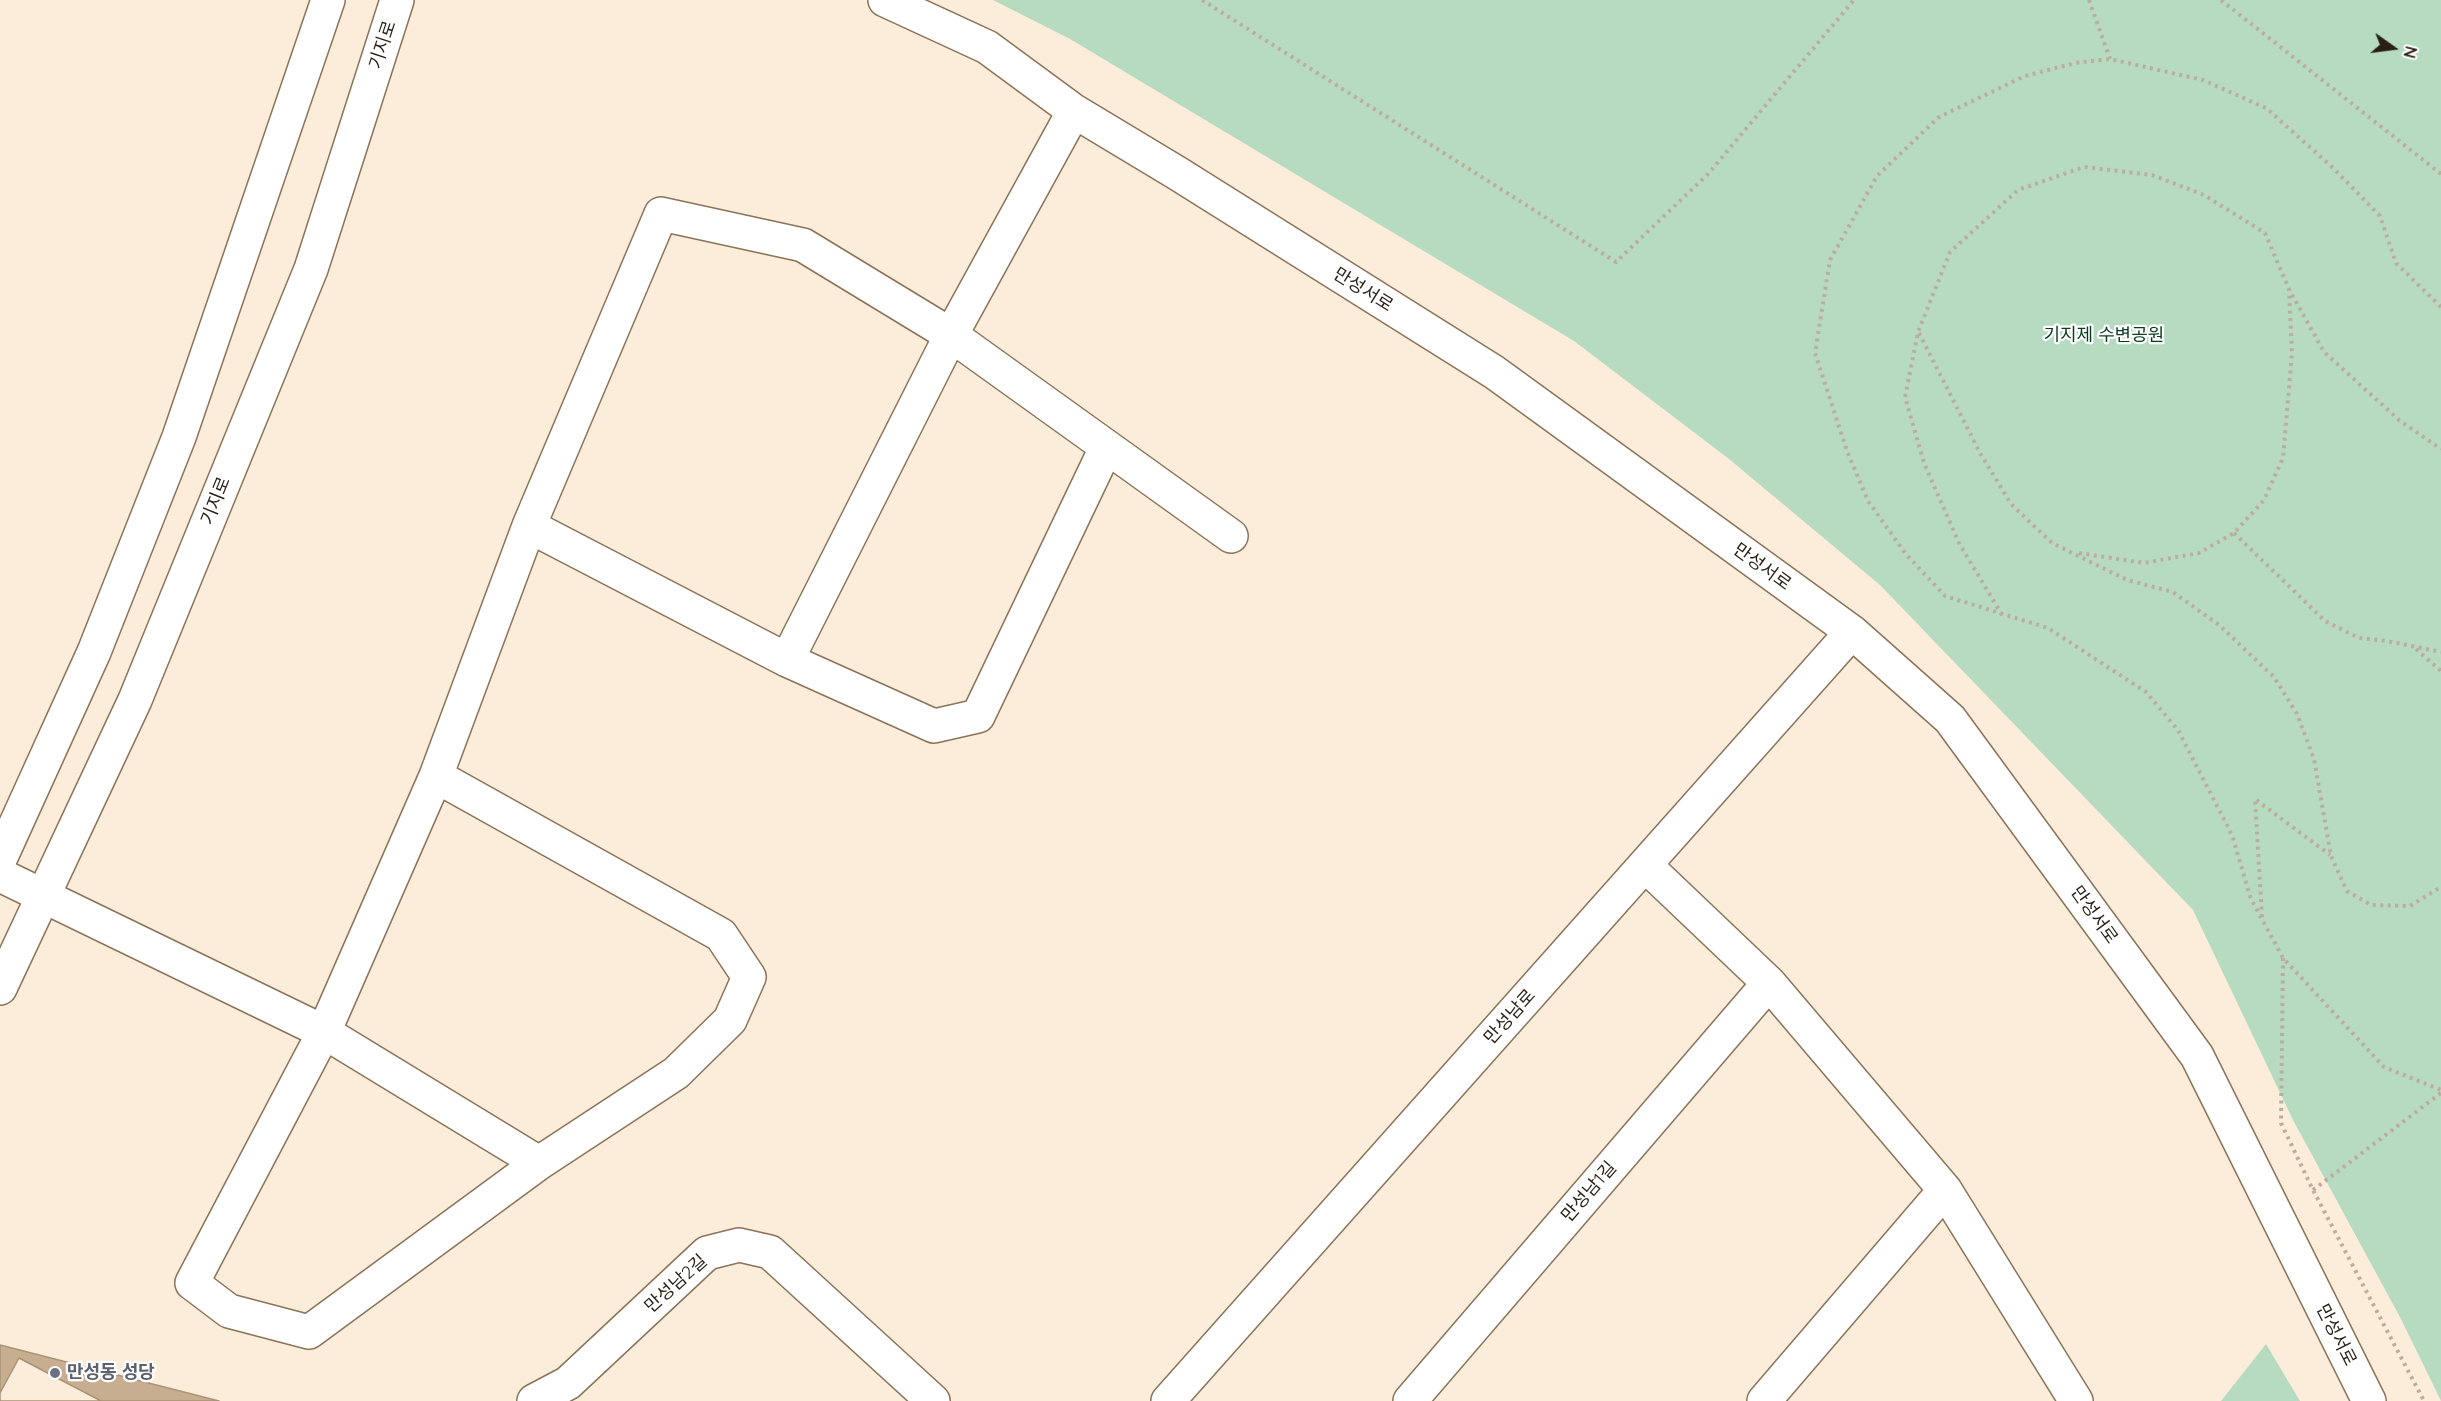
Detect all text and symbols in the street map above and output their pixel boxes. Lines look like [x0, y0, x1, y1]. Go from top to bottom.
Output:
street label: 기지로 [365, 18, 401, 72]
north arrow [2363, 18, 2423, 78]
text: N [2399, 44, 2422, 60]
street label: 만성서로 [1329, 263, 1397, 317]
park label: 기지제 수변공원 [2044, 325, 2164, 347]
street label: 기지로 [197, 474, 235, 528]
street label: 만성서로 [1729, 539, 1795, 595]
street label: 만성서로 [2066, 882, 2122, 948]
street label: 만성남로 [1480, 985, 1540, 1049]
street label: 만성남1길 [1557, 1157, 1621, 1227]
street label: 만성남2길 [640, 1250, 712, 1318]
street label: 만성서로 [2311, 1301, 2361, 1369]
place label: 만성동 성당 [67, 1362, 155, 1384]
marker: 만성동 성당 [48, 1366, 62, 1380]

